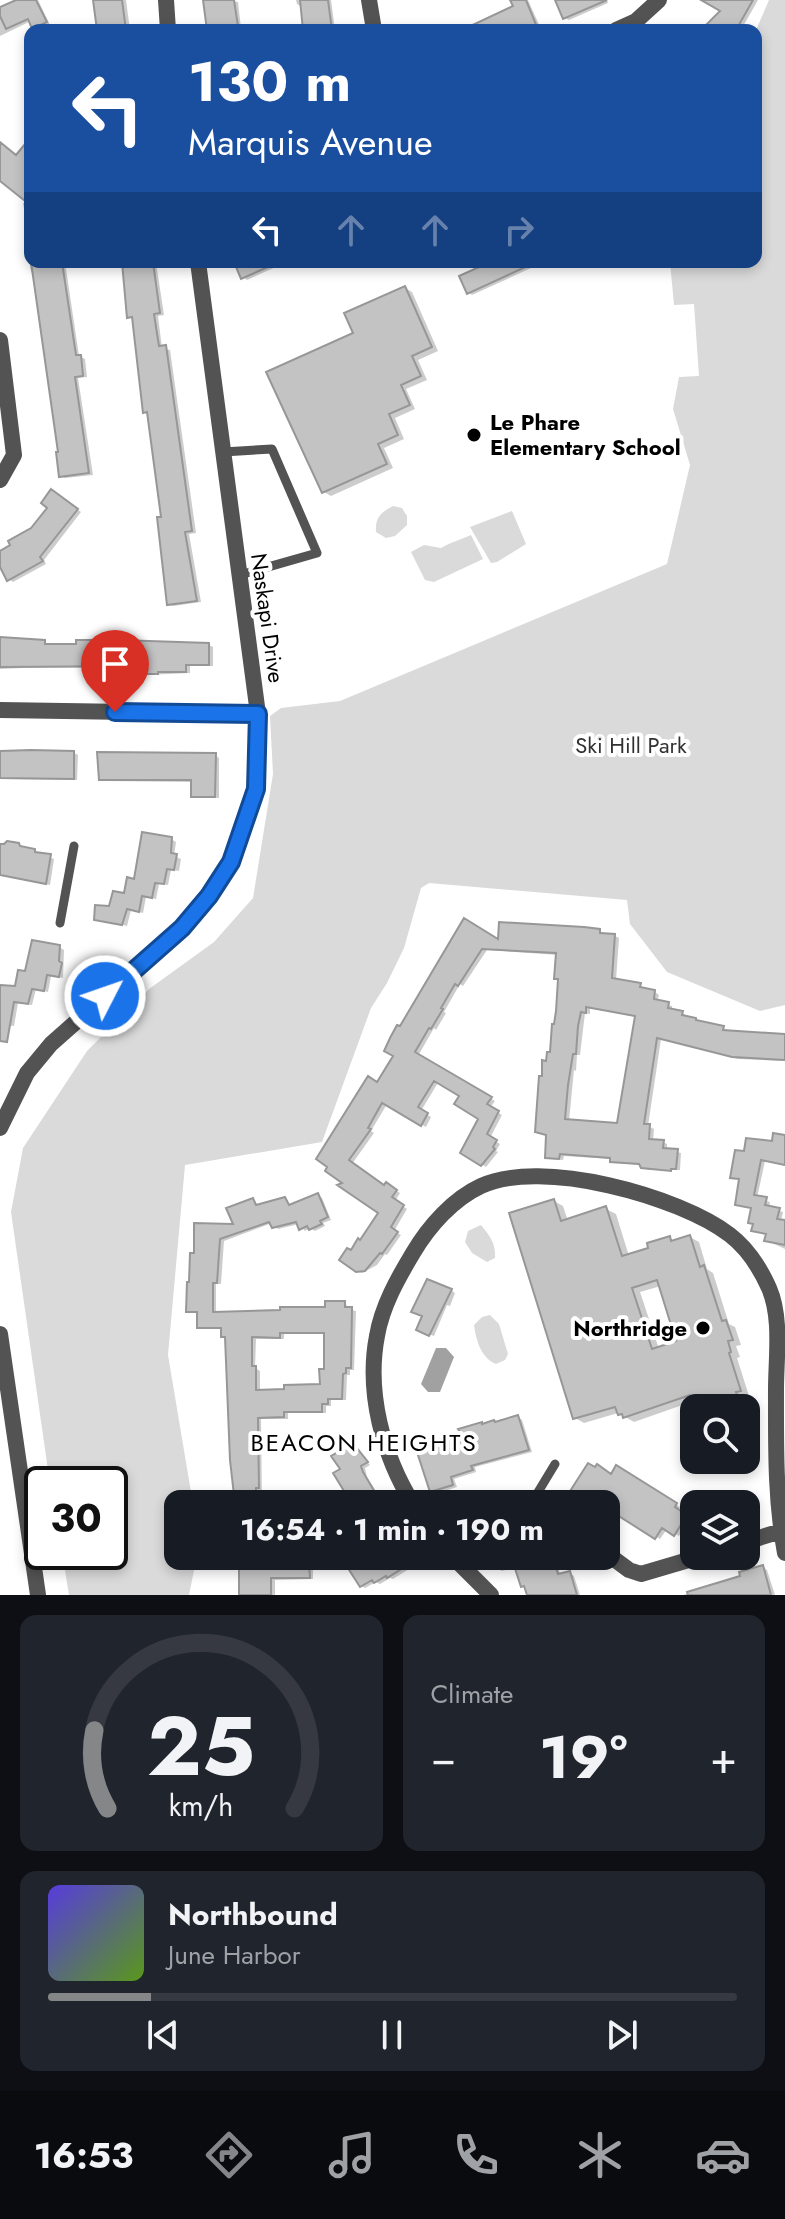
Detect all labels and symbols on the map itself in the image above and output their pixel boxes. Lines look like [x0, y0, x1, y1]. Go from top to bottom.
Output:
place label: Le Phare Elementary School [490, 406, 681, 463]
marker: Le Phare Elementary School [465, 426, 483, 444]
street label: Naskapi Drive [243, 551, 293, 685]
pin [81, 630, 149, 712]
park label: Ski Hill Park [575, 729, 687, 761]
position arrow [63, 954, 147, 1038]
place label: Northridge [573, 1312, 687, 1344]
marker: Northridge [694, 1319, 712, 1337]
district label: BEACON HEIGHTS [250, 1425, 478, 1460]
speed limit sign: 30 [24, 1466, 128, 1570]

